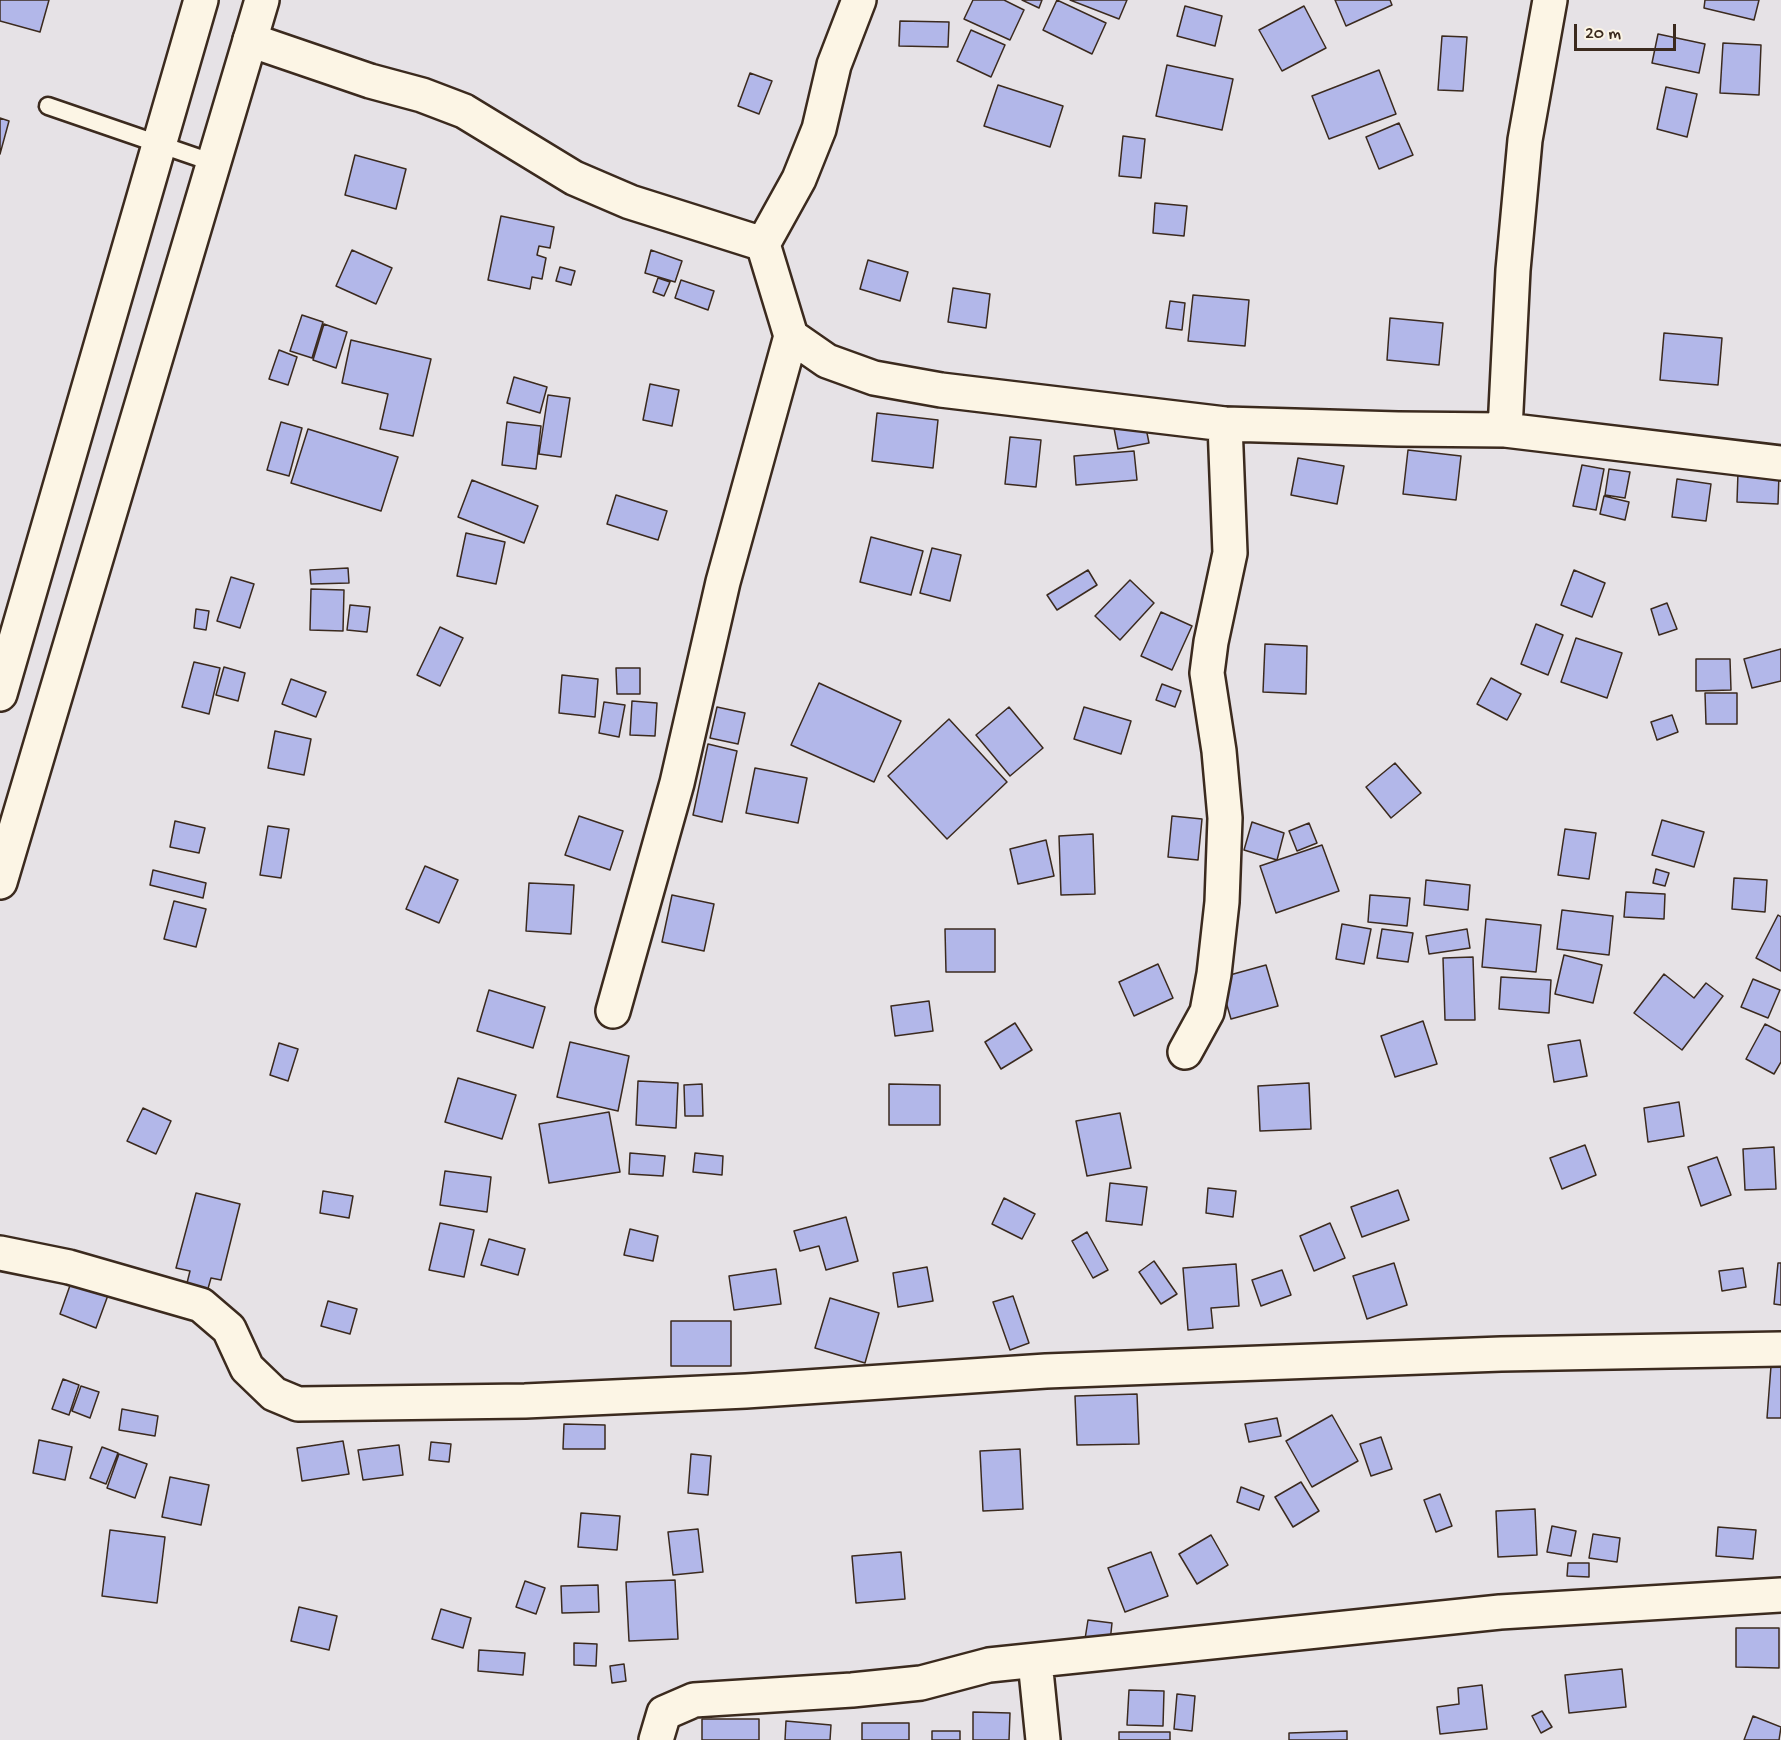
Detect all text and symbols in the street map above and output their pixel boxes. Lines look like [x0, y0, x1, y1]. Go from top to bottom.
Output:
scale bar [1577, 12, 1679, 50]
text: 20 m [1585, 24, 1621, 45]

